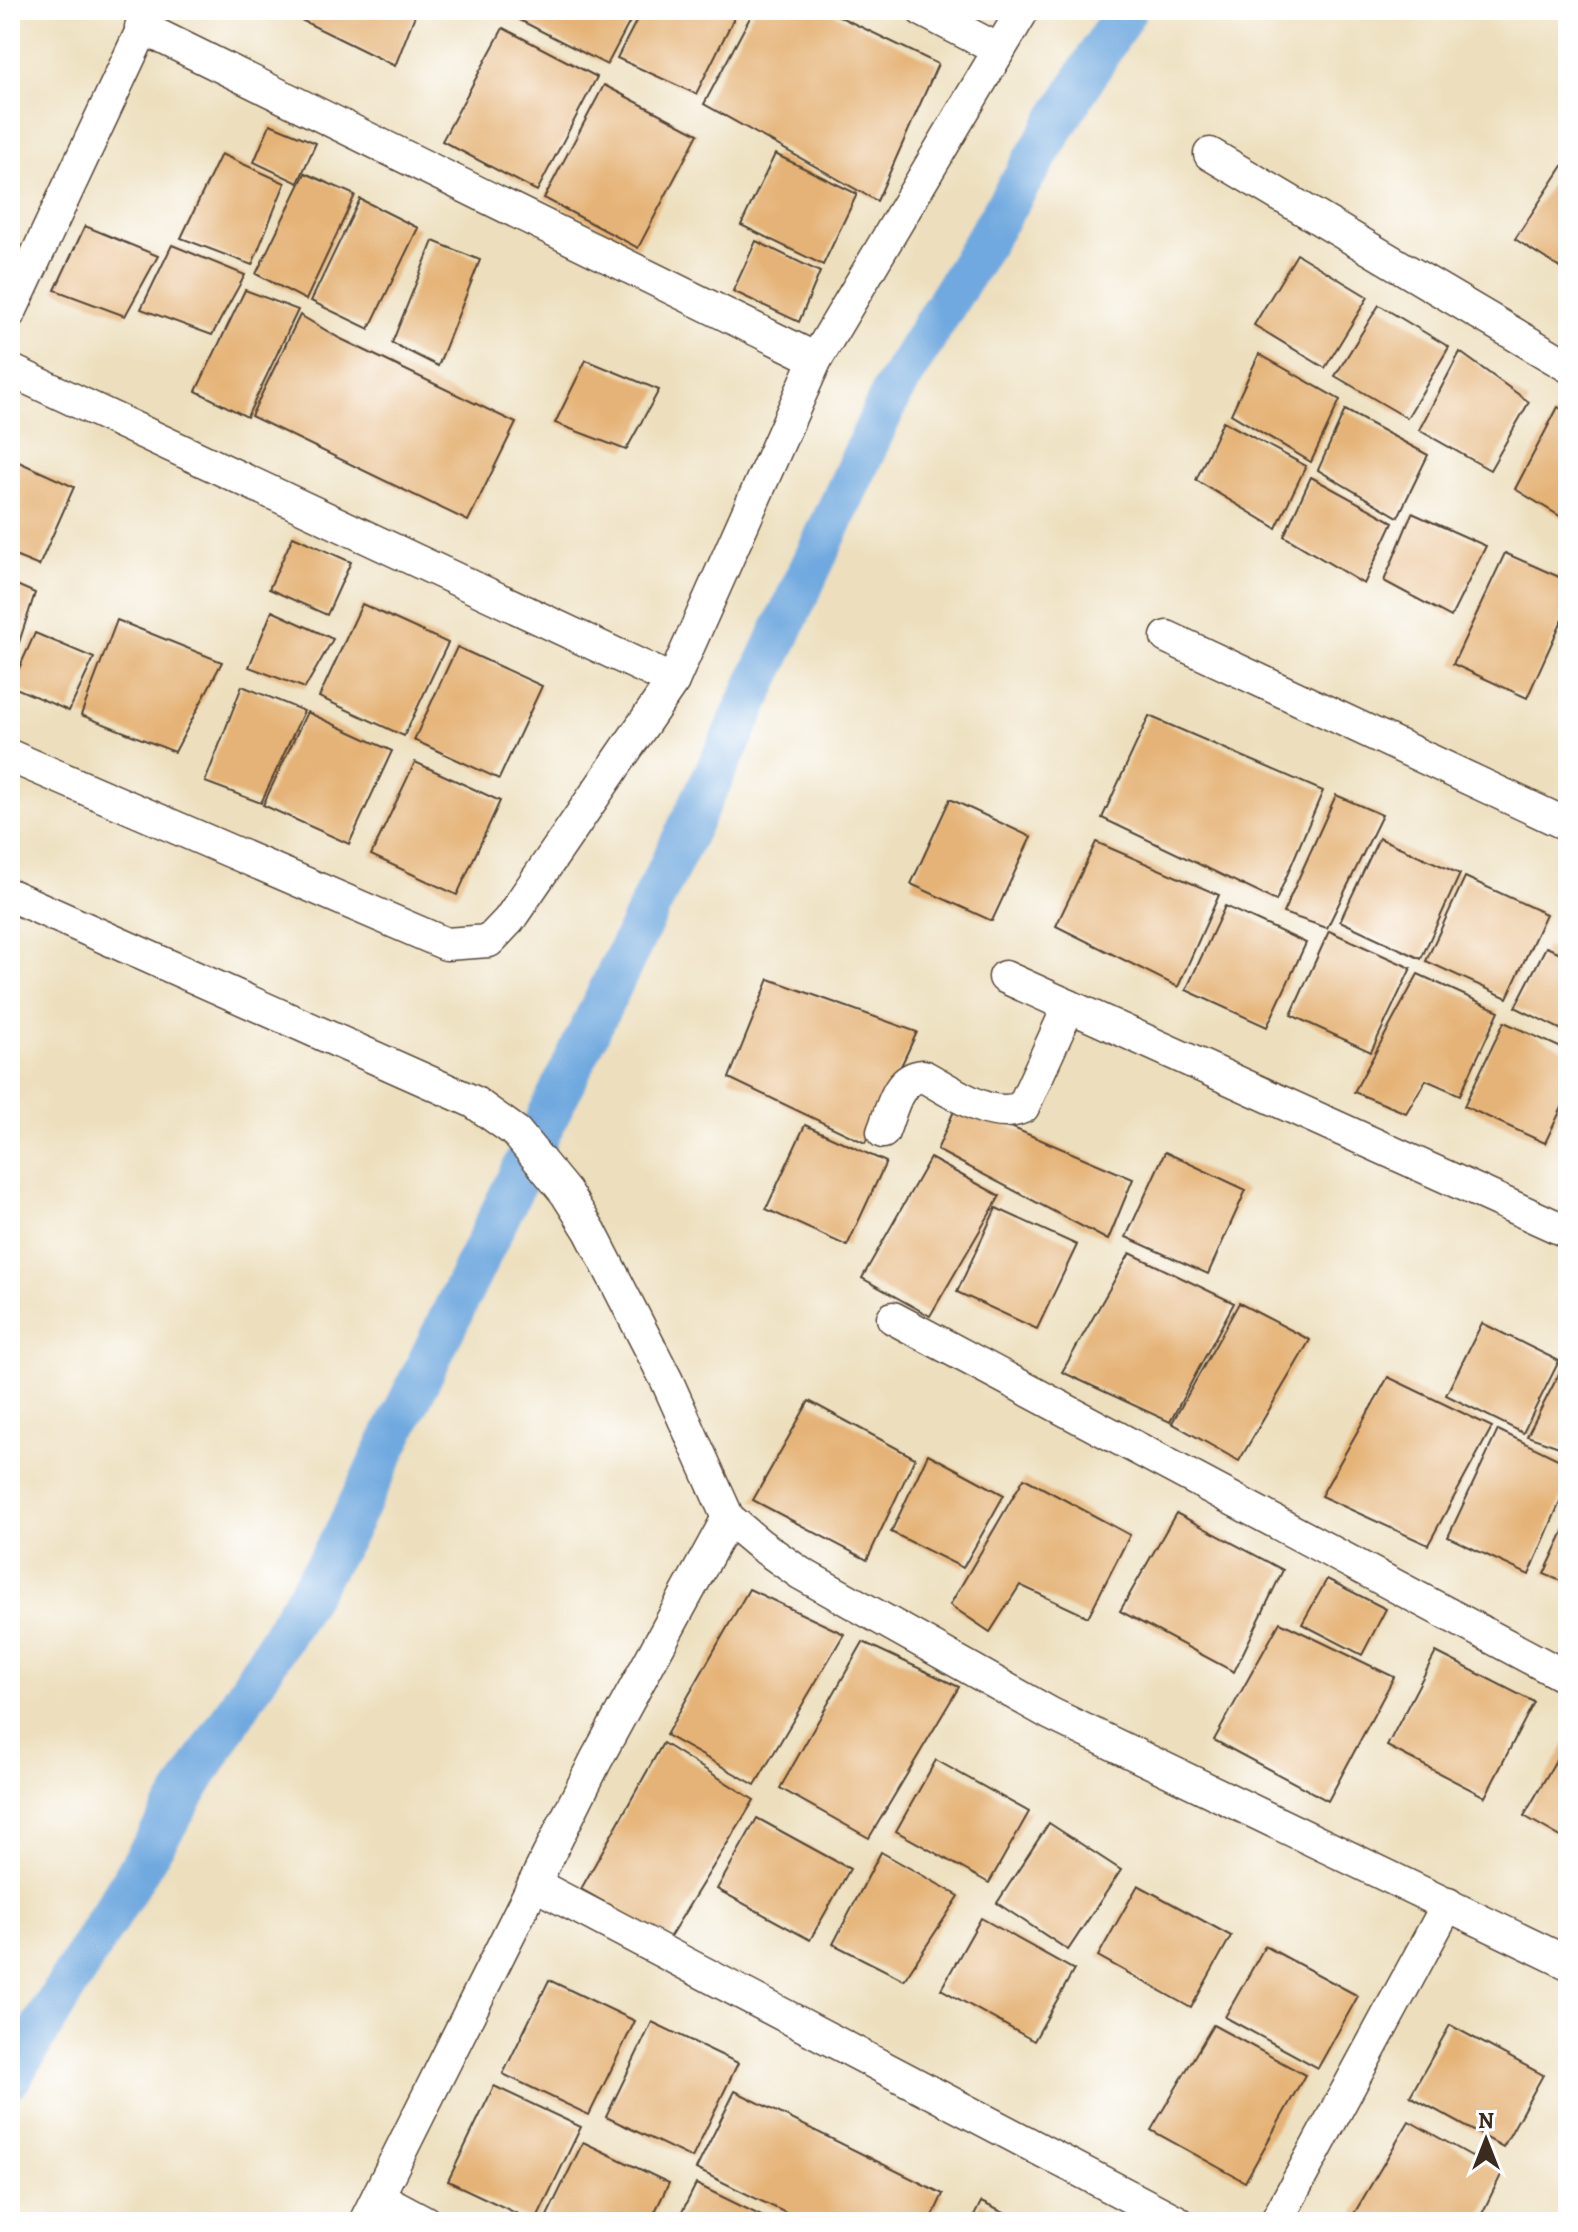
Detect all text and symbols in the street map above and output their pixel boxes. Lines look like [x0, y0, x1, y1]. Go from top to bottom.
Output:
north arrow [1446, 2100, 1526, 2180]
text: N [1478, 2106, 1494, 2136]

